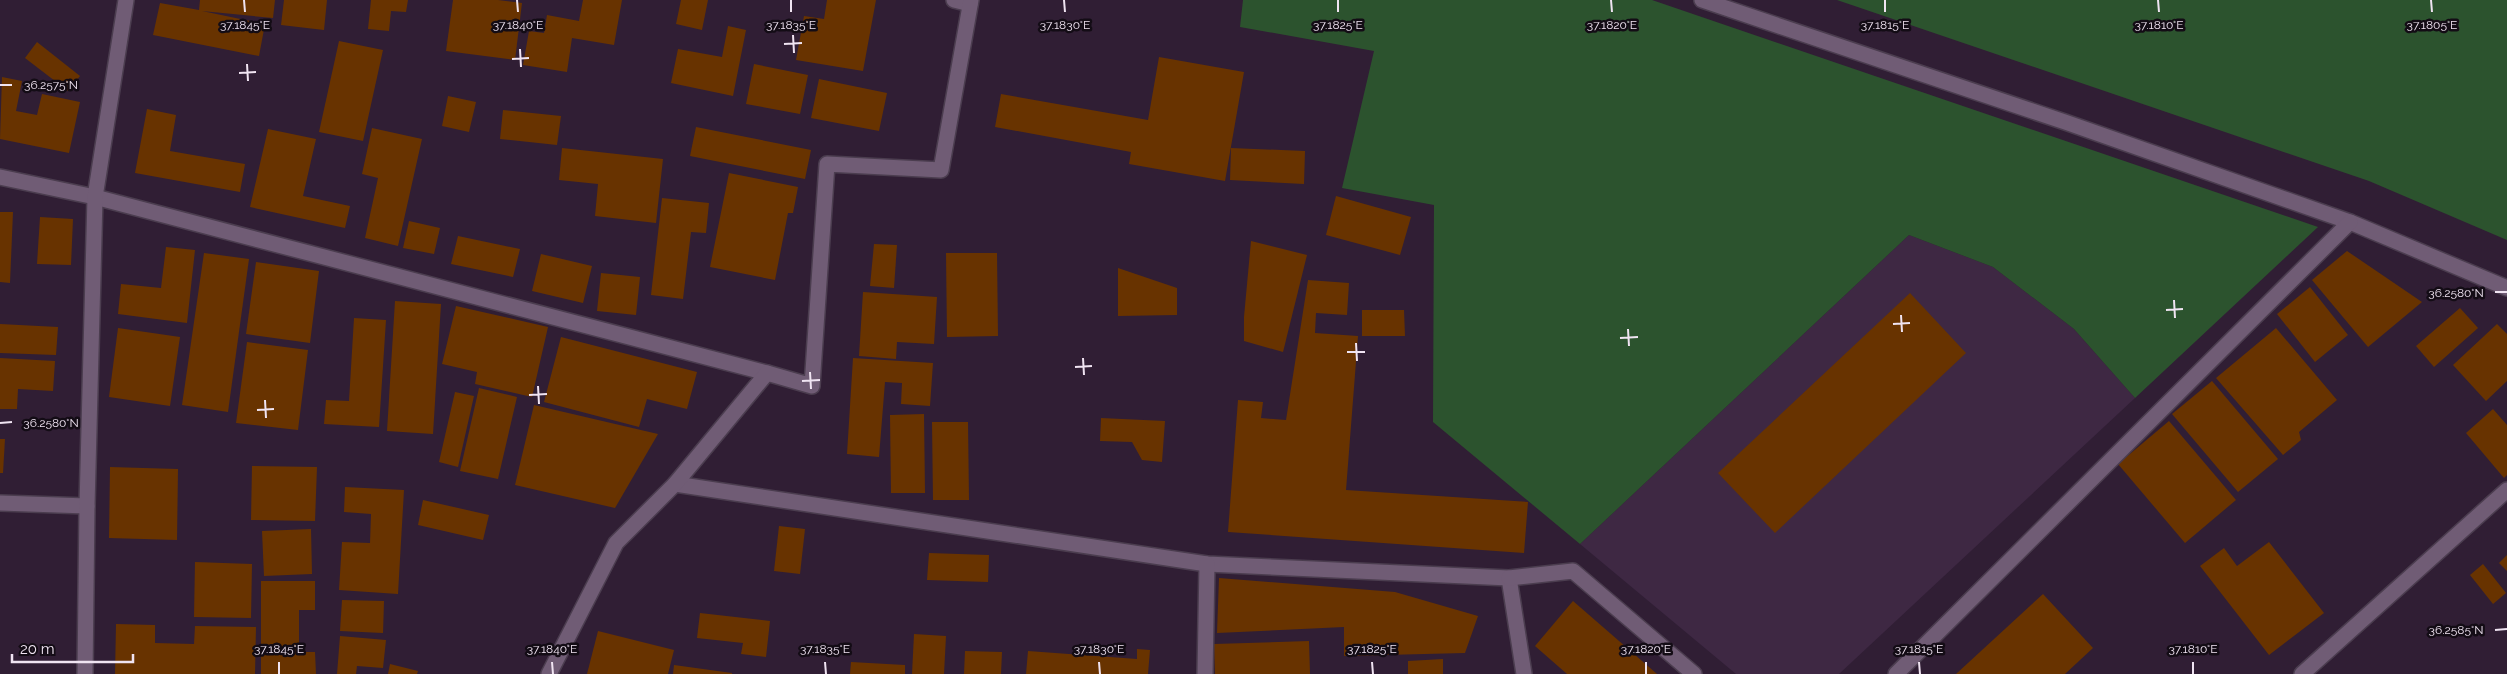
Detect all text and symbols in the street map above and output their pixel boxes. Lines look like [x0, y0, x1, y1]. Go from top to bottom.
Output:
text: 37.1845°E [220, 18, 270, 32]
text: 37.1840°E [493, 18, 543, 32]
text: 37.1835°E [766, 18, 816, 32]
text: 37.1830°E [1040, 18, 1090, 32]
text: 37.1825°E [1313, 18, 1363, 32]
text: 37.1820°E [1587, 18, 1637, 32]
text: 37.1815°E [1861, 18, 1909, 32]
text: 37.1810°E [2134, 18, 2184, 32]
text: 37.1805°E [2407, 18, 2457, 32]
text: 36.2575°N [24, 78, 78, 92]
text: 36.2580°N [2428, 286, 2484, 300]
text: 36.2580°N [23, 416, 79, 430]
text: 36.2585°N [2429, 623, 2483, 637]
scale bar [12, 632, 134, 664]
text: 20 m [20, 640, 55, 658]
text: 37.1845°E [254, 642, 304, 656]
text: 37.1840°E [527, 642, 577, 656]
text: 37.1835°E [800, 642, 850, 656]
text: 37.1830°E [1074, 642, 1124, 656]
text: 37.1825°E [1347, 642, 1397, 656]
text: 37.1820°E [1621, 642, 1671, 656]
text: 37.1815°E [1895, 642, 1943, 656]
text: 37.1810°E [2168, 642, 2218, 656]

